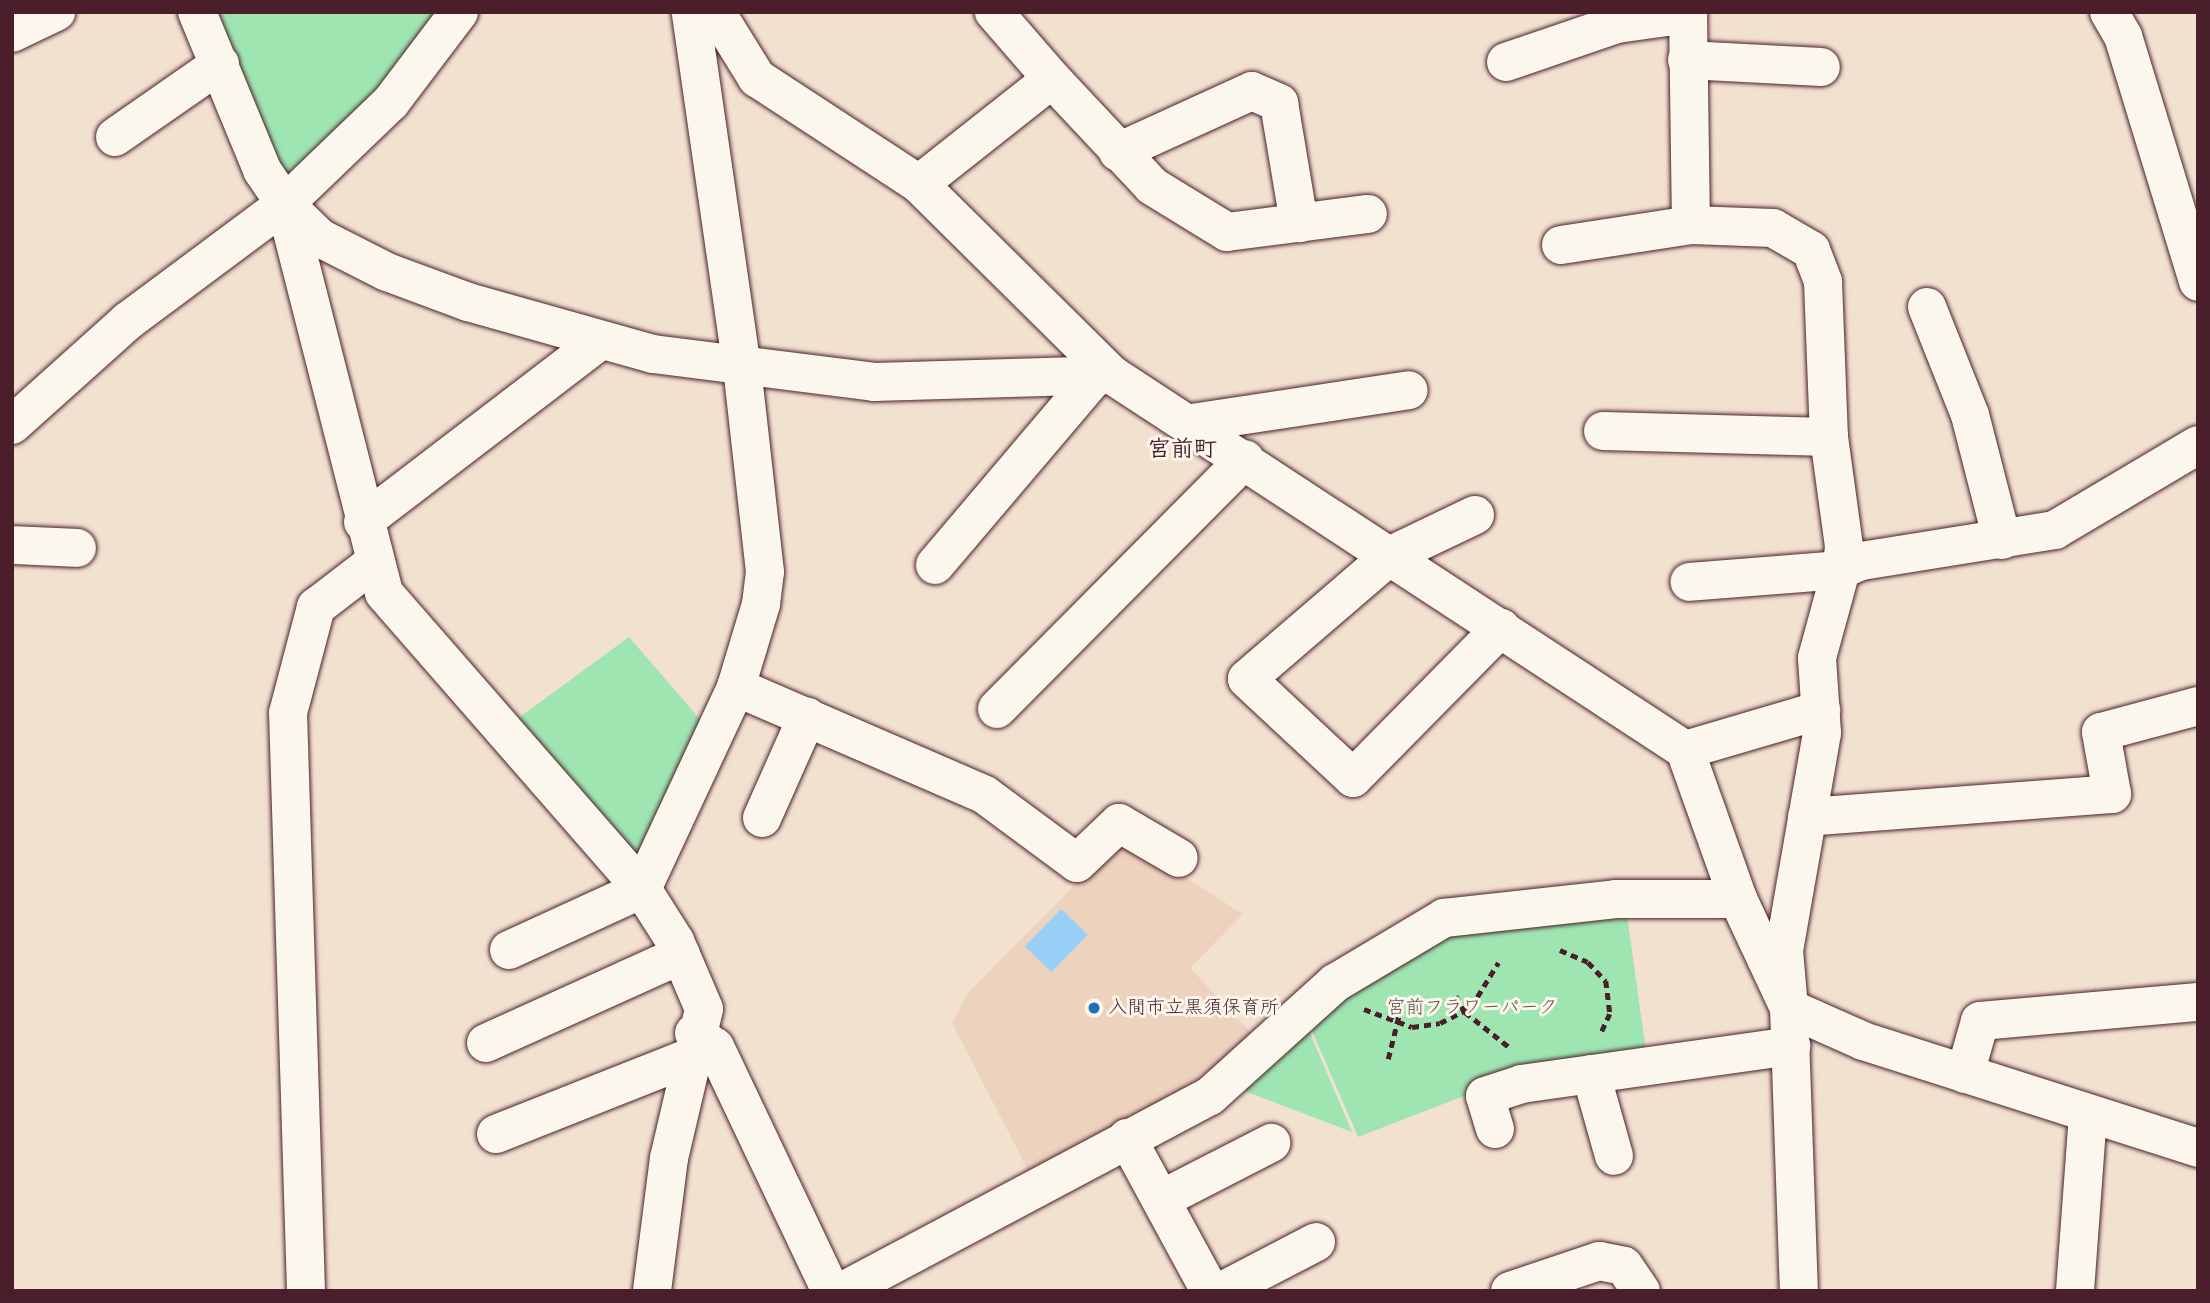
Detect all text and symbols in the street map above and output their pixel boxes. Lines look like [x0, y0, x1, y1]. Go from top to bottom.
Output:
district label: 宮前町 [1148, 435, 1216, 463]
place label: 入間市立黒須保育所 [1108, 997, 1279, 1019]
park label: 宮前フラワーパーク [1387, 997, 1557, 1019]
marker: 入間市立黒須保育所 [1086, 1000, 1102, 1016]

